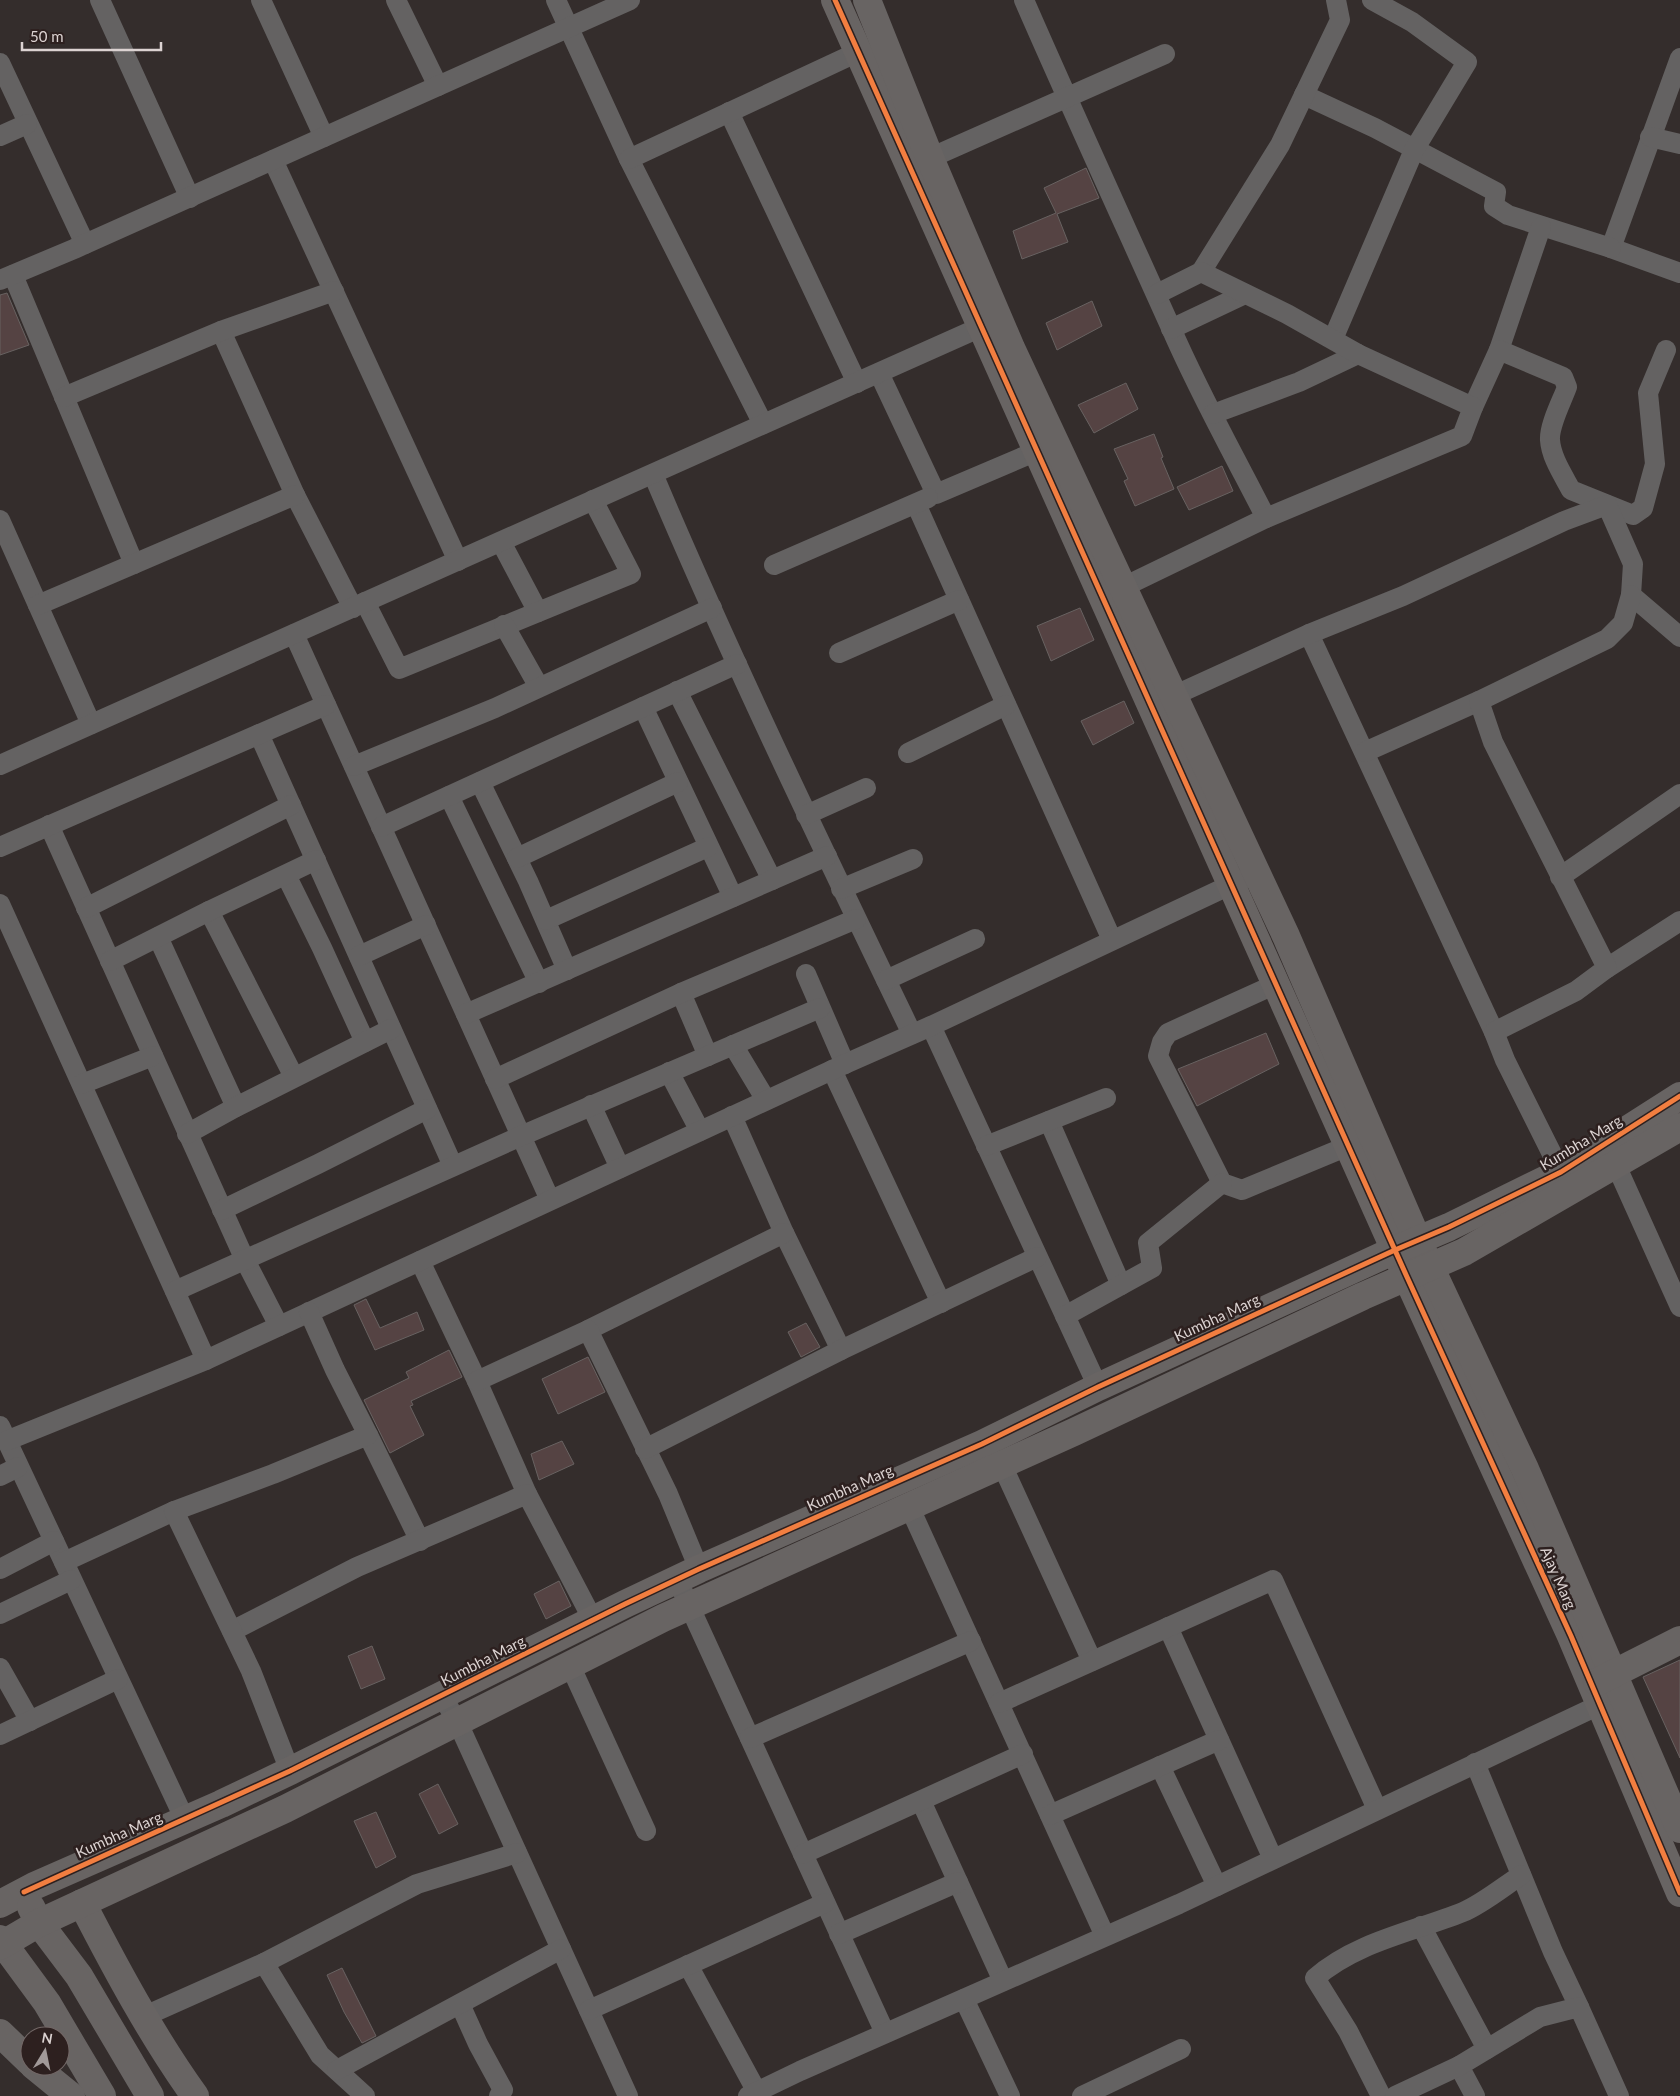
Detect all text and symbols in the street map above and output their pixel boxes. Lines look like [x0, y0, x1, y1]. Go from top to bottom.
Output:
scale bar [22, 20, 161, 52]
text: 50 m [30, 27, 64, 45]
street label: Kumbha Marg [1536, 1110, 1625, 1174]
street label: Kumbha Marg [1171, 1289, 1263, 1345]
street label: Kumbha Marg [804, 1460, 896, 1514]
street label: Ajay Marg [1537, 1544, 1581, 1612]
street label: Kumbha Marg [437, 1631, 528, 1689]
street label: Kumbha Marg [73, 1807, 165, 1861]
north arrow [20, 2026, 70, 2076]
text: N [41, 2028, 54, 2047]

